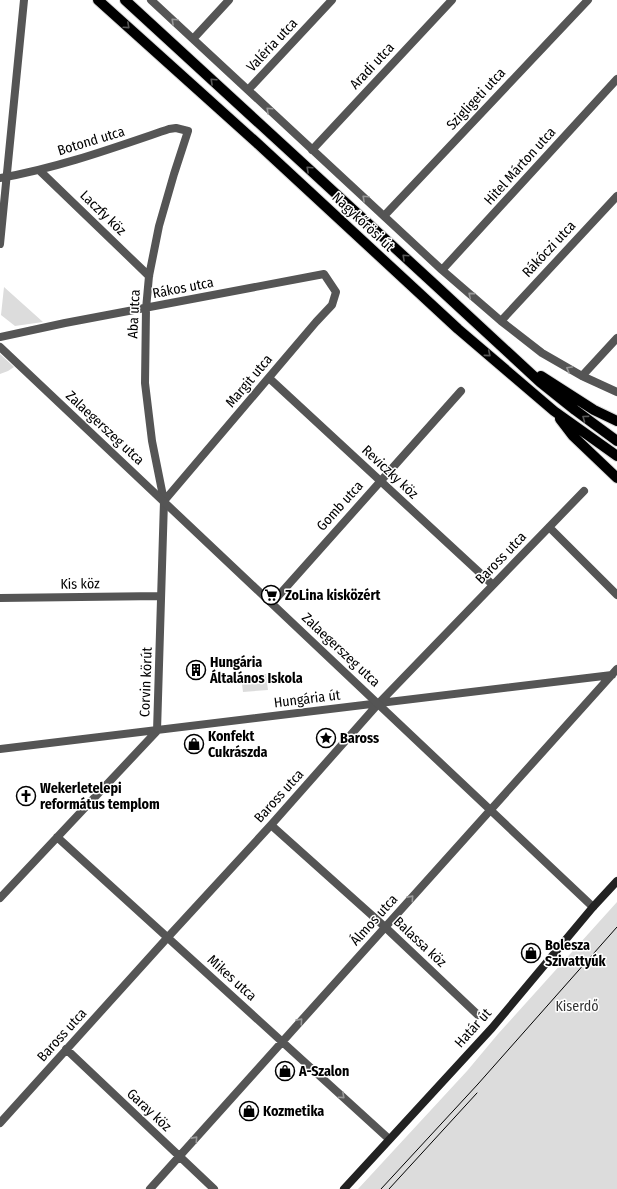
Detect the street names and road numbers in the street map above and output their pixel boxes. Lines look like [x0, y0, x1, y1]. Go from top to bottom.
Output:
street label: Valéria utca [243, 15, 301, 75]
street label: Aradi utca [346, 39, 398, 93]
street label: Szigligeti utca [443, 64, 509, 134]
street label: Botond utca [55, 123, 127, 159]
street label: Hitel Márton utca [481, 124, 559, 208]
street label: Laczfy köz [76, 187, 130, 239]
street label: Nagykőrösi út [329, 189, 398, 255]
street label: Rákóczi utca [519, 217, 579, 281]
street label: Rákos utca [151, 274, 215, 302]
street label: Aba utca [124, 289, 144, 339]
street label: Margit utca [222, 351, 276, 411]
street label: Zalaegerszeg utca [62, 387, 148, 469]
street label: Reviczky köz [358, 442, 422, 503]
street label: Gomb utca [313, 477, 367, 534]
street label: Baross utca [472, 528, 530, 588]
street label: Kis köz [60, 575, 100, 593]
street label: Zalaegerszeg utca [298, 609, 384, 691]
street label: Corvin körút [136, 646, 156, 717]
street label: Hungária út [273, 686, 342, 712]
street label: Baross utca [251, 766, 307, 826]
street label: Álmos utca [346, 890, 401, 949]
street label: Balassa köz [390, 913, 450, 971]
street label: Mikes utca [204, 951, 260, 1005]
street label: Baross utca [34, 1005, 90, 1065]
street label: Határ út [451, 1005, 495, 1051]
street label: Garay köz [123, 1085, 175, 1135]

